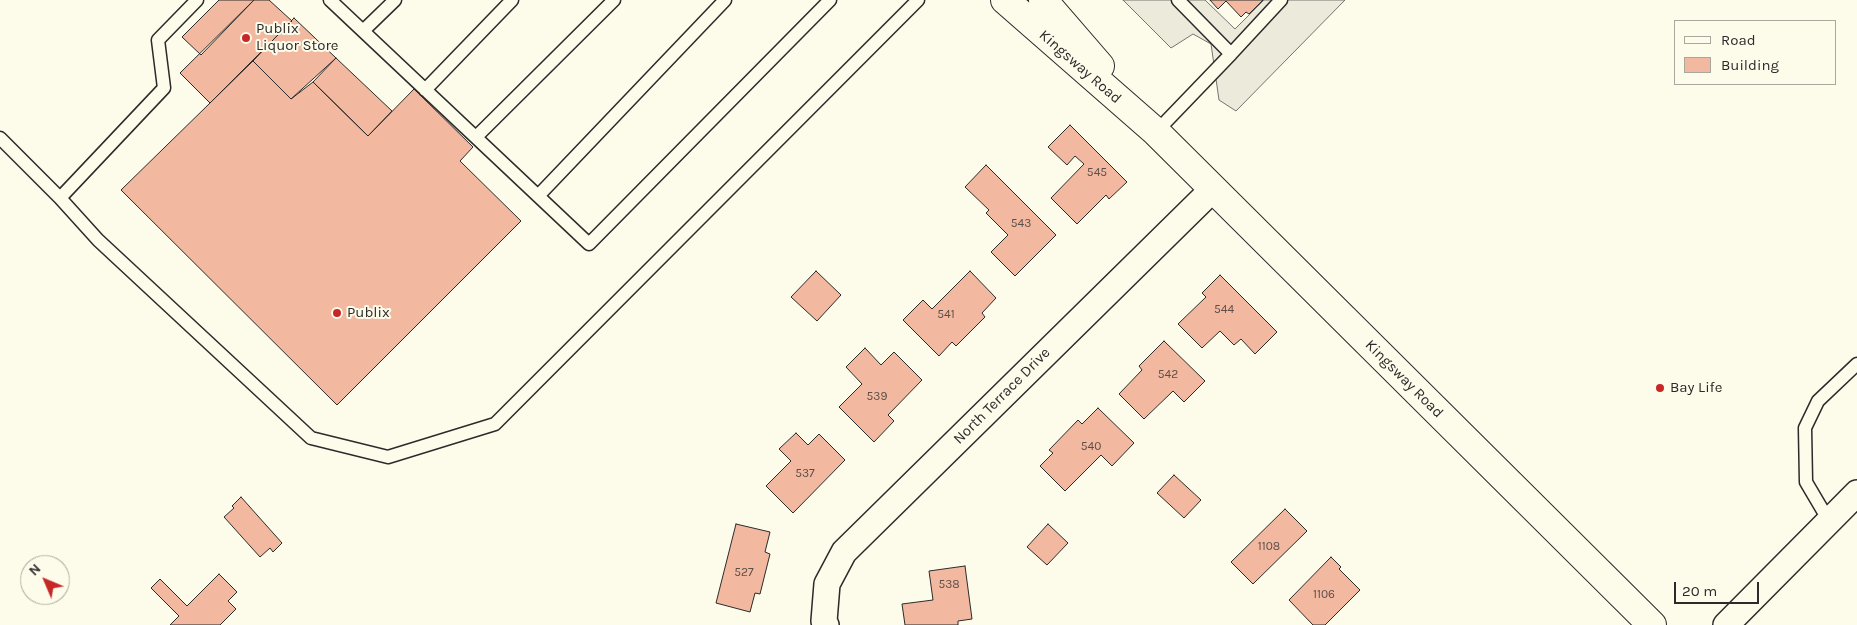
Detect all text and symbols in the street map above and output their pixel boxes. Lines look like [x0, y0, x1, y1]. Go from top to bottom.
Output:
place label: Publix Liquor Store [256, 20, 339, 55]
legend [1674, 20, 1837, 85]
street label: Kingsway Road [1035, 26, 1125, 108]
text: Road [1721, 31, 1756, 49]
marker: Publix Liquor Store [240, 32, 252, 44]
text: Building [1721, 56, 1779, 74]
house number: 545 [1087, 166, 1107, 180]
house number: 543 [1011, 217, 1031, 231]
house number: 544 [1214, 303, 1234, 317]
place label: Publix [347, 304, 390, 322]
marker: Publix [331, 307, 343, 319]
house number: 541 [937, 308, 955, 322]
street label: Kingsway Road [1361, 336, 1447, 422]
street label: North Terrace Drive [950, 344, 1054, 448]
house number: 542 [1158, 368, 1178, 382]
place label: Bay Life [1670, 379, 1722, 397]
marker: Bay Life [1654, 382, 1666, 394]
house number: 539 [867, 390, 887, 404]
house number: 540 [1081, 440, 1101, 454]
house number: 537 [795, 467, 815, 481]
house number: 1108 [1258, 540, 1280, 554]
north arrow [20, 555, 70, 605]
text: N [25, 560, 44, 579]
house number: 527 [734, 566, 754, 580]
scale bar [1677, 572, 1762, 604]
house number: 538 [938, 578, 960, 592]
text: 20 m [1682, 582, 1717, 600]
house number: 1106 [1313, 588, 1335, 602]

